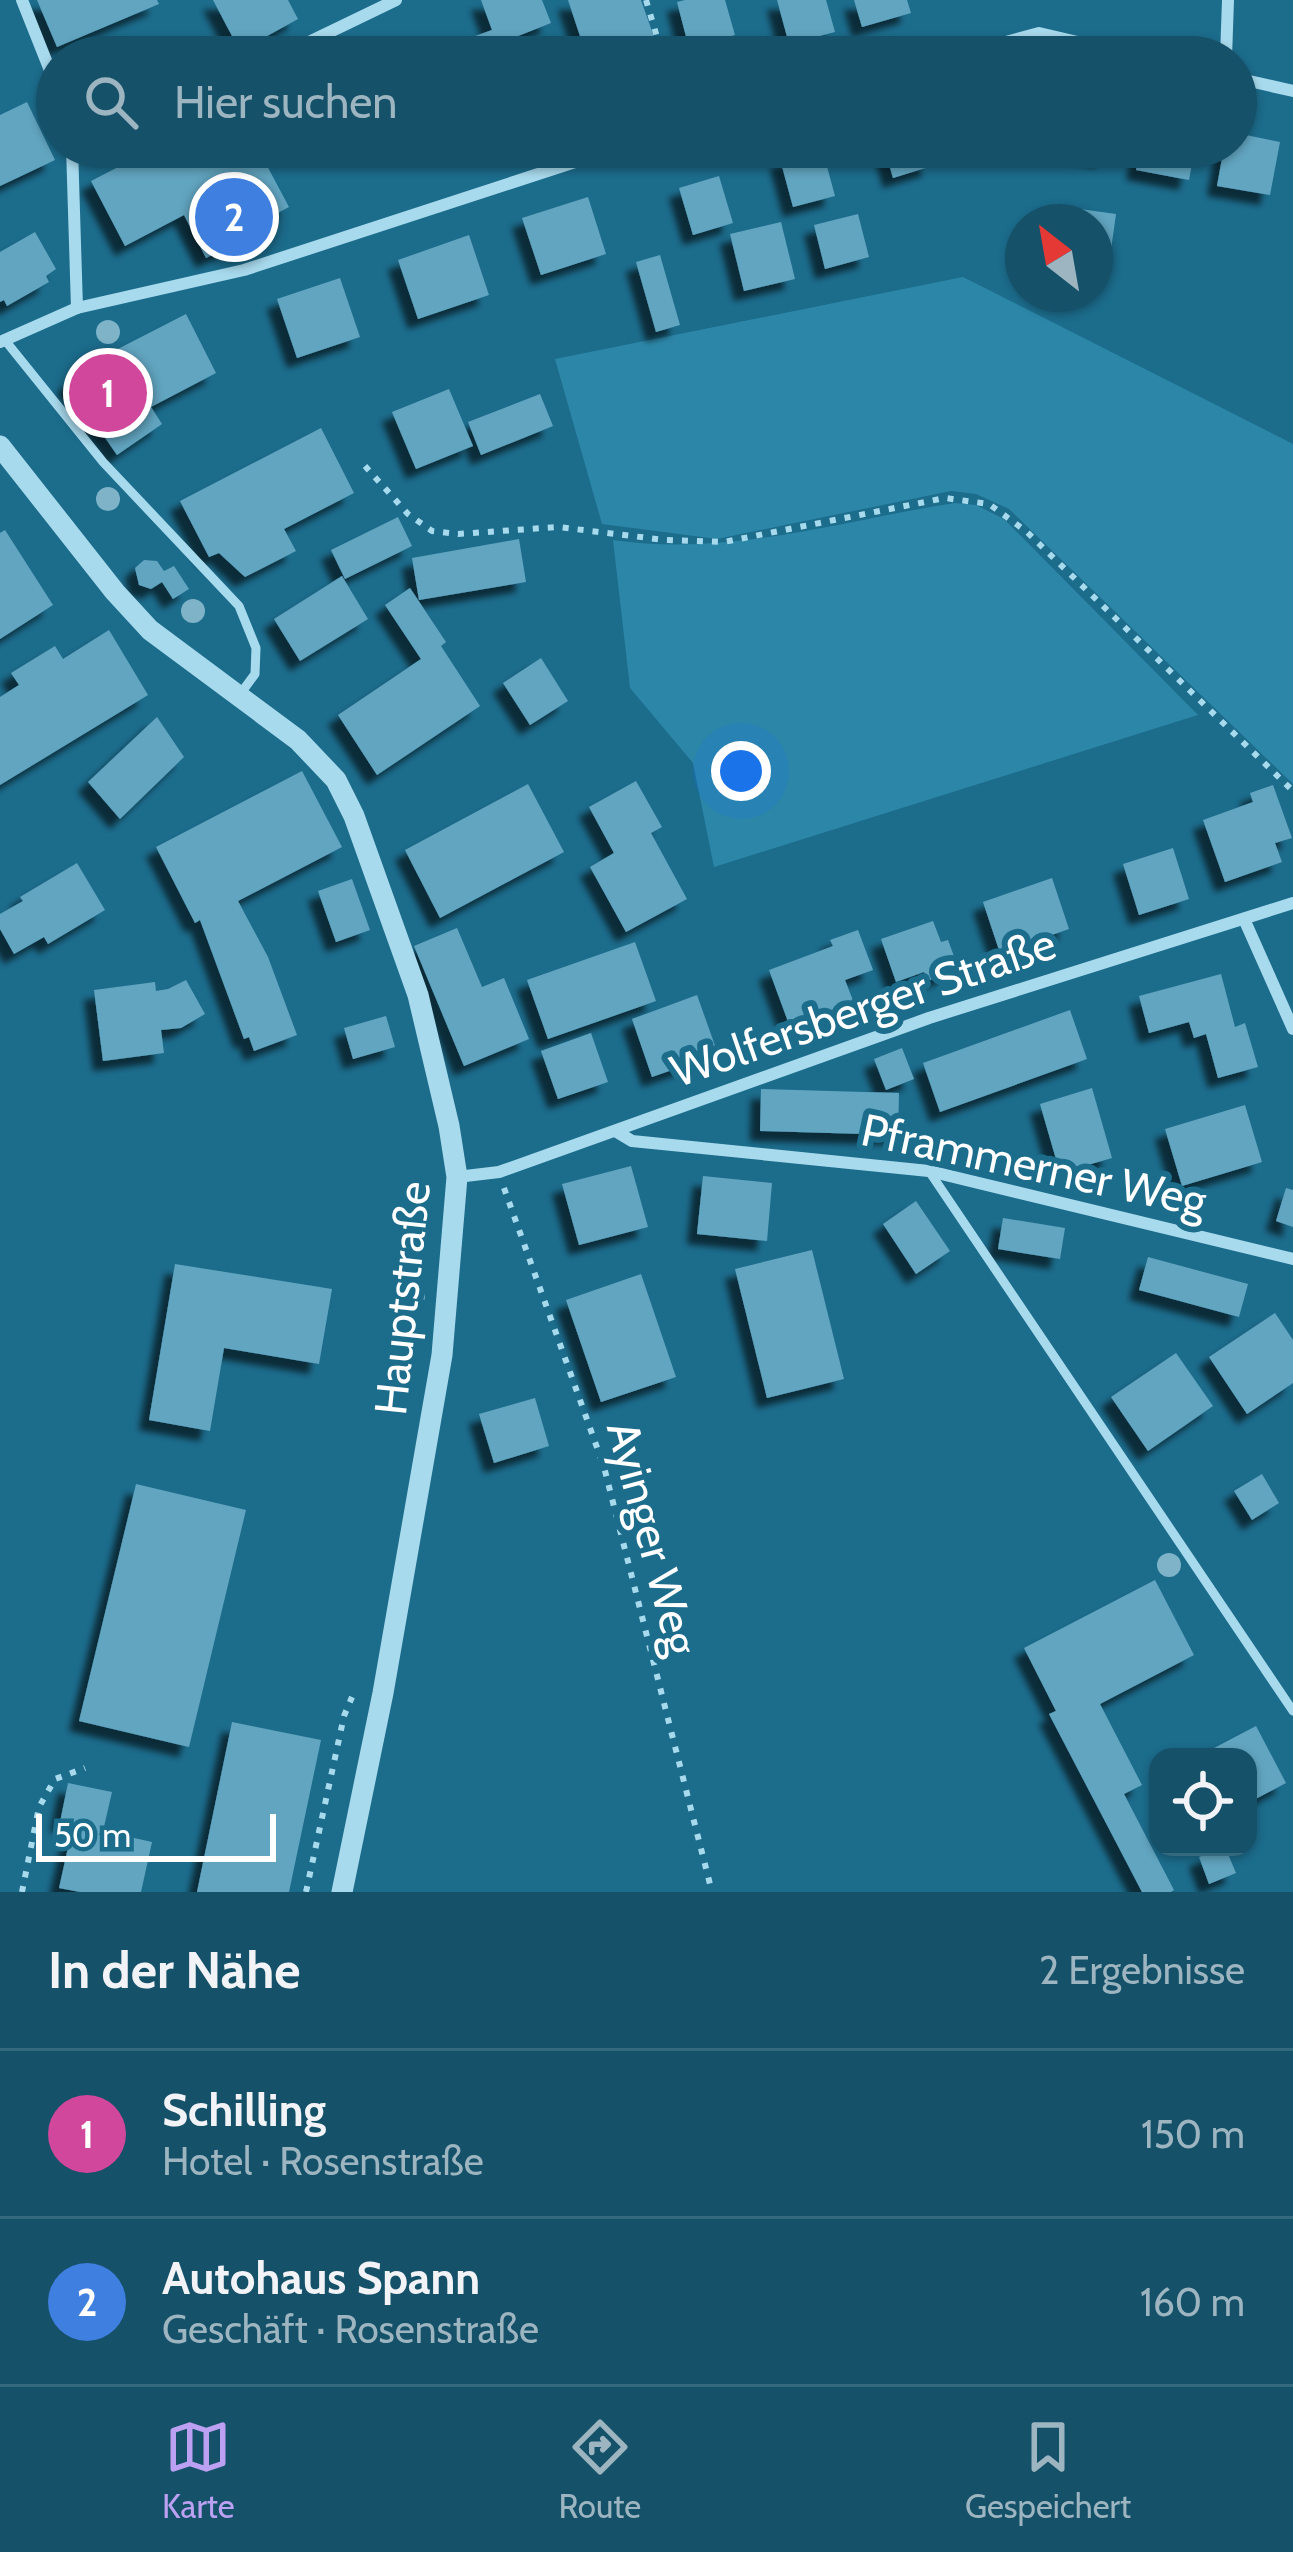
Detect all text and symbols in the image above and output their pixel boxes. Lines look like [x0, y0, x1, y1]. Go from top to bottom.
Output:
search box [36, 36, 1257, 168]
icon: search [78, 69, 144, 135]
text: Hier suchen [174, 75, 398, 129]
pin: 2 [195, 172, 273, 262]
north arrow [1005, 204, 1113, 312]
pin: 1 [69, 348, 147, 438]
your location [711, 741, 771, 801]
street label: Wolfersberger Straße [664, 916, 1062, 1098]
street label: Pframmerner Weg [857, 1102, 1212, 1228]
street label: Hauptstraße [363, 1179, 441, 1417]
street label: Ayinger Weg [596, 1415, 710, 1661]
map controls [1149, 1748, 1257, 1856]
button: locate [1149, 1748, 1257, 1856]
scale bar [36, 1808, 276, 1861]
text: 50 m [54, 1815, 131, 1855]
text: In der Nähe [48, 1939, 301, 2001]
text: 2 Ergebnisse [1039, 1946, 1245, 1994]
text: Schilling [162, 2083, 326, 2137]
text: 1 [80, 2110, 94, 2158]
text: 150 m [1141, 2110, 1245, 2158]
text: Hotel · Rosenstraße [162, 2137, 484, 2185]
text: Autohaus Spann [162, 2251, 480, 2305]
text: 2 [77, 2278, 97, 2326]
text: 160 m [1140, 2278, 1245, 2326]
text: Geschäft · Rosenstraße [162, 2305, 539, 2353]
tab: Karte [162, 2414, 235, 2526]
tab: Route [559, 2414, 641, 2526]
tab: Gespeichert [965, 2414, 1131, 2526]

